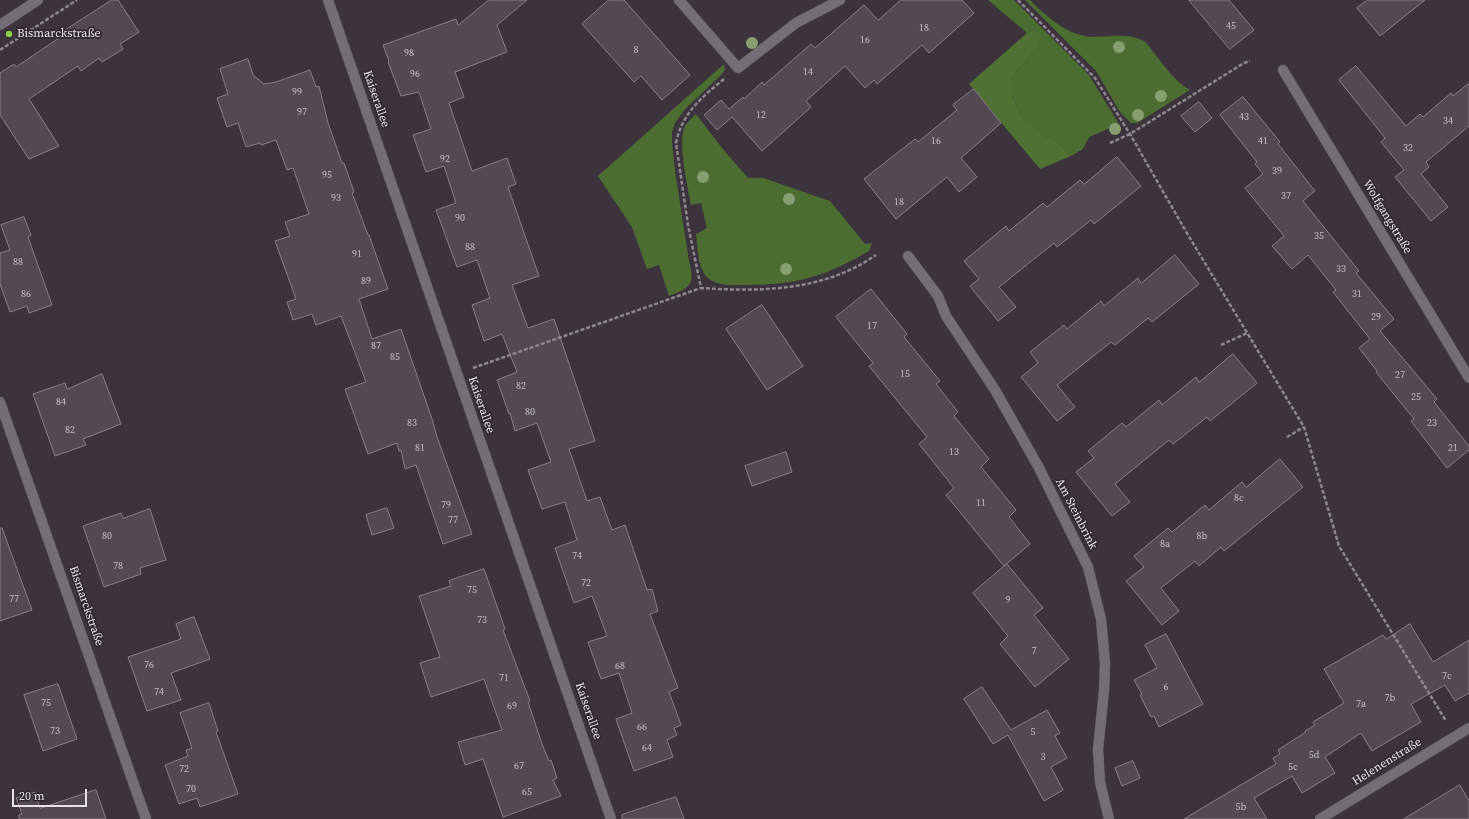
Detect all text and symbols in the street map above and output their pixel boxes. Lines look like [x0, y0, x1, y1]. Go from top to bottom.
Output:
house number: 45 [1226, 20, 1236, 32]
house number: 18 [919, 22, 929, 34]
place label: Bismarckstraße [17, 27, 101, 41]
marker: Bismarckstraße [4, 29, 14, 39]
house number: 16 [860, 34, 870, 46]
house number: 8 [634, 44, 638, 56]
house number: 98 [404, 47, 414, 59]
house number: 14 [803, 66, 813, 78]
house number: 96 [410, 68, 420, 80]
street label: Kaiserallee [360, 69, 392, 129]
house number: 99 [292, 86, 302, 98]
house number: 97 [297, 106, 307, 118]
house number: 12 [756, 109, 766, 121]
house number: 43 [1239, 111, 1249, 123]
house number: 34 [1443, 115, 1453, 127]
house number: 16 [931, 135, 941, 147]
house number: 41 [1258, 135, 1268, 147]
house number: 32 [1403, 142, 1413, 154]
house number: 92 [440, 153, 450, 165]
house number: 39 [1272, 165, 1282, 177]
house number: 95 [322, 169, 332, 181]
street label: Wolfgangstraße [1359, 177, 1415, 257]
house number: 37 [1281, 190, 1291, 202]
house number: 93 [331, 192, 341, 204]
house number: 18 [894, 196, 904, 208]
house number: 90 [455, 212, 465, 224]
house number: 35 [1314, 230, 1324, 242]
house number: 88 [465, 241, 475, 253]
house number: 91 [352, 248, 362, 260]
house number: 88 [13, 256, 23, 268]
house number: 33 [1336, 263, 1346, 275]
house number: 89 [361, 275, 371, 287]
house number: 86 [21, 288, 31, 300]
house number: 31 [1352, 288, 1362, 300]
house number: 29 [1371, 311, 1381, 323]
house number: 17 [867, 320, 877, 332]
house number: 87 [371, 340, 381, 352]
house number: 85 [390, 351, 400, 363]
house number: 15 [900, 368, 910, 380]
house number: 27 [1395, 369, 1405, 381]
street label: Kaiserallee [465, 375, 497, 435]
house number: 82 [516, 380, 526, 392]
house number: 25 [1411, 391, 1421, 403]
house number: 84 [56, 396, 66, 408]
house number: 80 [525, 406, 535, 418]
house number: 83 [407, 417, 417, 429]
house number: 23 [1427, 417, 1437, 429]
house number: 82 [65, 424, 75, 436]
house number: 81 [415, 442, 425, 454]
house number: 21 [1448, 442, 1458, 454]
house number: 13 [949, 446, 959, 458]
street label: Am Steinbrink [1052, 476, 1100, 552]
house number: 8c [1234, 492, 1244, 504]
house number: 11 [976, 497, 986, 509]
house number: 79 [441, 499, 451, 511]
house number: 77 [448, 514, 458, 526]
house number: 80 [102, 530, 112, 542]
house number: 8b [1197, 530, 1207, 542]
house number: 8a [1160, 538, 1170, 550]
house number: 74 [572, 550, 582, 562]
house number: 78 [113, 560, 123, 572]
street label: Bismarckstraße [66, 564, 106, 648]
house number: 72 [581, 577, 591, 589]
house number: 75 [467, 584, 477, 596]
house number: 77 [9, 593, 19, 605]
house number: 9 [1006, 594, 1010, 606]
house number: 73 [477, 614, 487, 626]
house number: 7 [1032, 645, 1036, 657]
house number: 76 [144, 659, 154, 671]
house number: 68 [615, 660, 625, 672]
house number: 7c [1442, 670, 1452, 682]
house number: 71 [499, 672, 509, 684]
street label: Kaiserallee [572, 681, 604, 741]
house number: 6 [1164, 681, 1168, 693]
house number: 74 [154, 686, 164, 698]
house number: 7b [1385, 692, 1395, 704]
house number: 75 [41, 697, 51, 709]
house number: 7a [1356, 698, 1366, 710]
house number: 69 [507, 700, 517, 712]
house number: 66 [637, 721, 647, 733]
house number: 73 [50, 725, 60, 737]
house number: 5 [1031, 726, 1035, 738]
street label: Helenenstraße [1350, 735, 1424, 789]
house number: 64 [642, 742, 652, 754]
house number: 5d [1309, 749, 1319, 761]
house number: 3 [1041, 751, 1045, 763]
house number: 67 [514, 760, 524, 772]
house number: 5c [1288, 761, 1298, 773]
house number: 72 [179, 763, 189, 775]
scale bar [14, 781, 89, 807]
house number: 70 [186, 783, 196, 795]
house number: 65 [522, 786, 532, 798]
text: 20 m [19, 788, 45, 804]
house number: 5b [1236, 801, 1246, 813]

